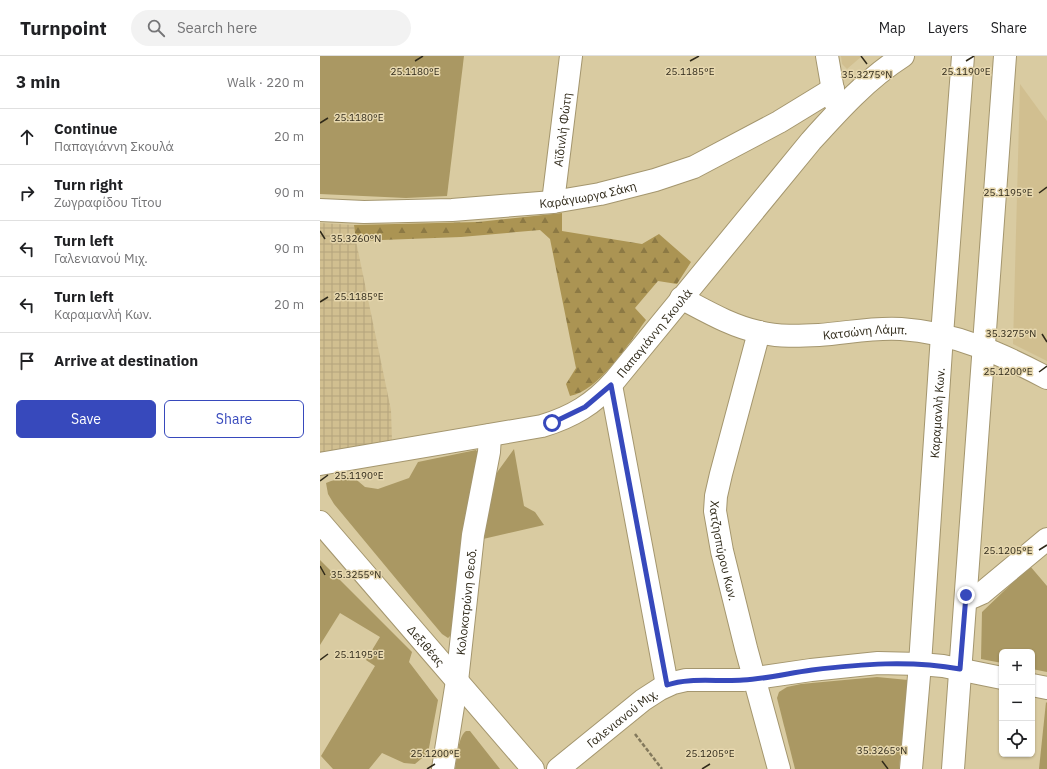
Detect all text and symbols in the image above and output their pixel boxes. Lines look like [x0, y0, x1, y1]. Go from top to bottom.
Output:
search box [131, 10, 411, 46]
text: Turnpoint [20, 16, 107, 40]
icon: search [145, 17, 167, 39]
text: Search here [177, 18, 257, 37]
text: Map [879, 19, 906, 37]
text: Layers [928, 19, 969, 37]
text: Share [991, 19, 1027, 37]
text: 25.1180°E [390, 65, 440, 78]
text: 25.1185°E [665, 65, 715, 78]
text: 25.1190°E [941, 65, 991, 78]
text: 35.3275°N [842, 68, 892, 81]
text: 3 min [16, 71, 60, 93]
text: Walk · 220 m [227, 74, 304, 91]
street label: Αϊδινλή Φώτη [550, 92, 574, 167]
text: 25.1180°E [334, 111, 384, 124]
text: Continue [54, 119, 118, 138]
icon: ahead [16, 126, 38, 148]
text: 20 m [274, 128, 304, 145]
text: Παπαγιάννη Σκουλά [54, 138, 174, 155]
text: Turn right [54, 175, 123, 194]
street label: Καράγιωργα Σάκη [539, 178, 638, 211]
icon: right [16, 182, 38, 204]
text: 90 m [274, 184, 304, 201]
text: 25.1195°E [983, 186, 1033, 199]
text: Ζωγραφίδου Τίτου [54, 194, 162, 211]
text: Turn left [54, 231, 114, 250]
text: 35.3260°N [331, 232, 381, 245]
icon: left [16, 238, 38, 260]
text: 90 m [274, 240, 304, 257]
text: Γαλενιανού Μιχ. [54, 250, 148, 267]
street label: Παπαγιάννη Σκουλά [613, 285, 695, 380]
text: Turn left [54, 287, 114, 306]
text: 25.1185°E [334, 290, 384, 303]
icon: left [16, 294, 38, 316]
text: 20 m [274, 296, 304, 313]
text: Καραμανλή Κων. [54, 306, 152, 323]
street label: Κατσώνη Λάμπ. [822, 321, 908, 342]
text: 35.3275°N [986, 327, 1036, 340]
icon: arrive [16, 350, 38, 372]
text: Arrive at destination [54, 351, 198, 370]
text: 25.1200°E [983, 365, 1033, 378]
street label: Καραμανλή Κων. [926, 367, 947, 459]
button: Save [16, 400, 156, 438]
button: Share [164, 400, 304, 438]
route start [543, 414, 561, 432]
text: 25.1190°E [334, 469, 384, 482]
street label: Χατζησπύρου Κων. [707, 500, 741, 602]
text: 25.1205°E [983, 544, 1033, 557]
street label: Κολοκοτρώνη Θεοδ. [452, 547, 479, 656]
text: 35.3255°N [331, 568, 381, 581]
route end [957, 586, 975, 604]
street label: Δεξιθέας [405, 622, 448, 669]
text: 25.1195°E [334, 648, 384, 661]
map controls [999, 649, 1035, 757]
button: + [999, 649, 1035, 685]
street label: Γαλενιανού Μιχ. [583, 685, 660, 750]
button: − [999, 685, 1035, 721]
button: locate [999, 721, 1035, 757]
text: 35.3265°N [857, 744, 907, 757]
text: 25.1200°E [410, 747, 460, 760]
text: 25.1205°E [685, 747, 735, 760]

